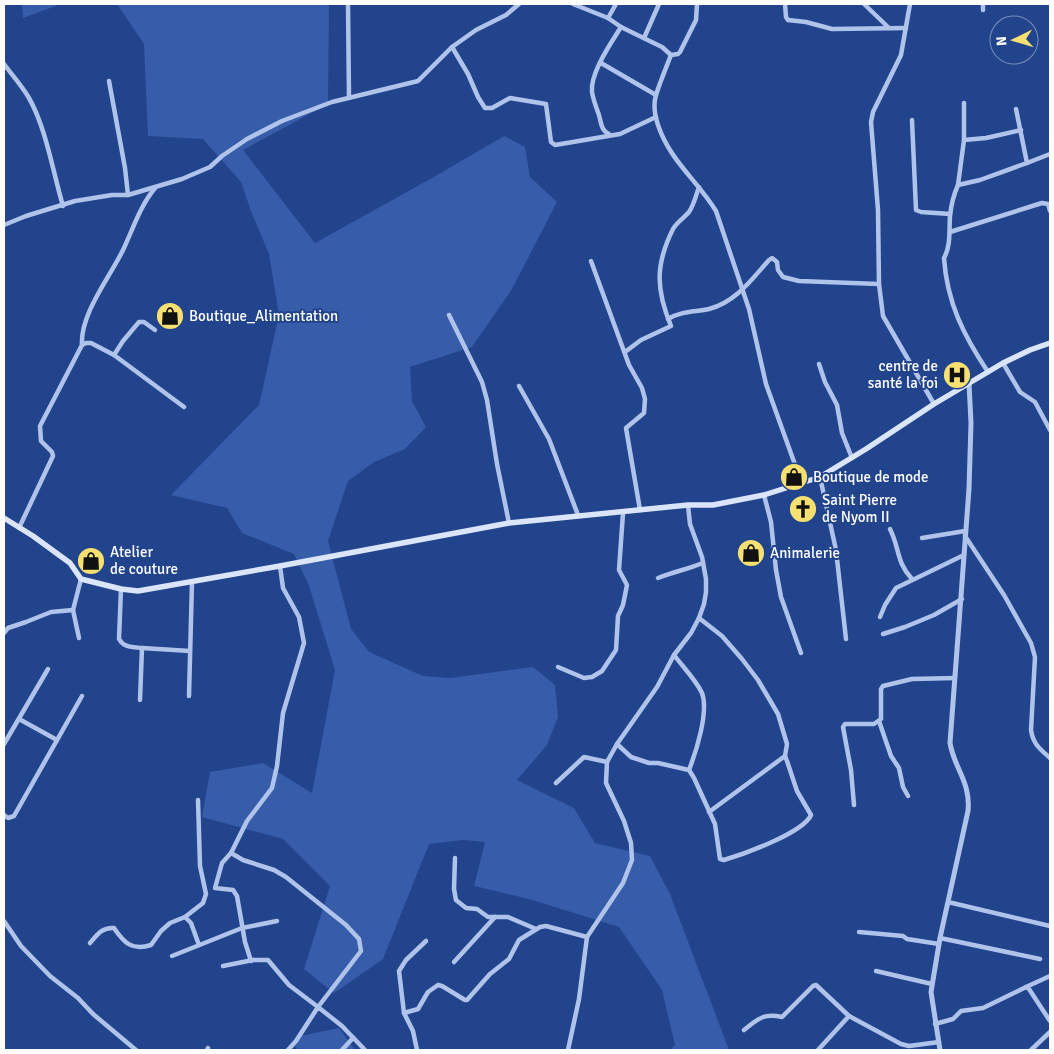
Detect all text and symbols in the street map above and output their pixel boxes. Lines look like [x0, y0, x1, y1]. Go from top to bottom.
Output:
north arrow [989, 15, 1039, 65]
text: N [993, 35, 1010, 47]
shop icon: Boutique_Alimentation [155, 301, 185, 331]
place label: Boutique_Alimentation [189, 307, 338, 325]
place label: centre de santé la foi [868, 357, 938, 392]
hospital icon: centre de santé la foi [942, 360, 972, 390]
shop icon: Boutique de mode [779, 462, 809, 492]
place label: Boutique de mode [813, 468, 928, 486]
place label: Saint Pierre de Nyom II [822, 491, 897, 526]
church icon: Saint Pierre de Nyom II [788, 494, 818, 524]
shop icon: Animalerie [736, 538, 766, 568]
place label: Atelier de couture [110, 543, 178, 578]
place label: Animalerie [770, 544, 840, 562]
shop icon: Atelier de couture [76, 546, 106, 576]

